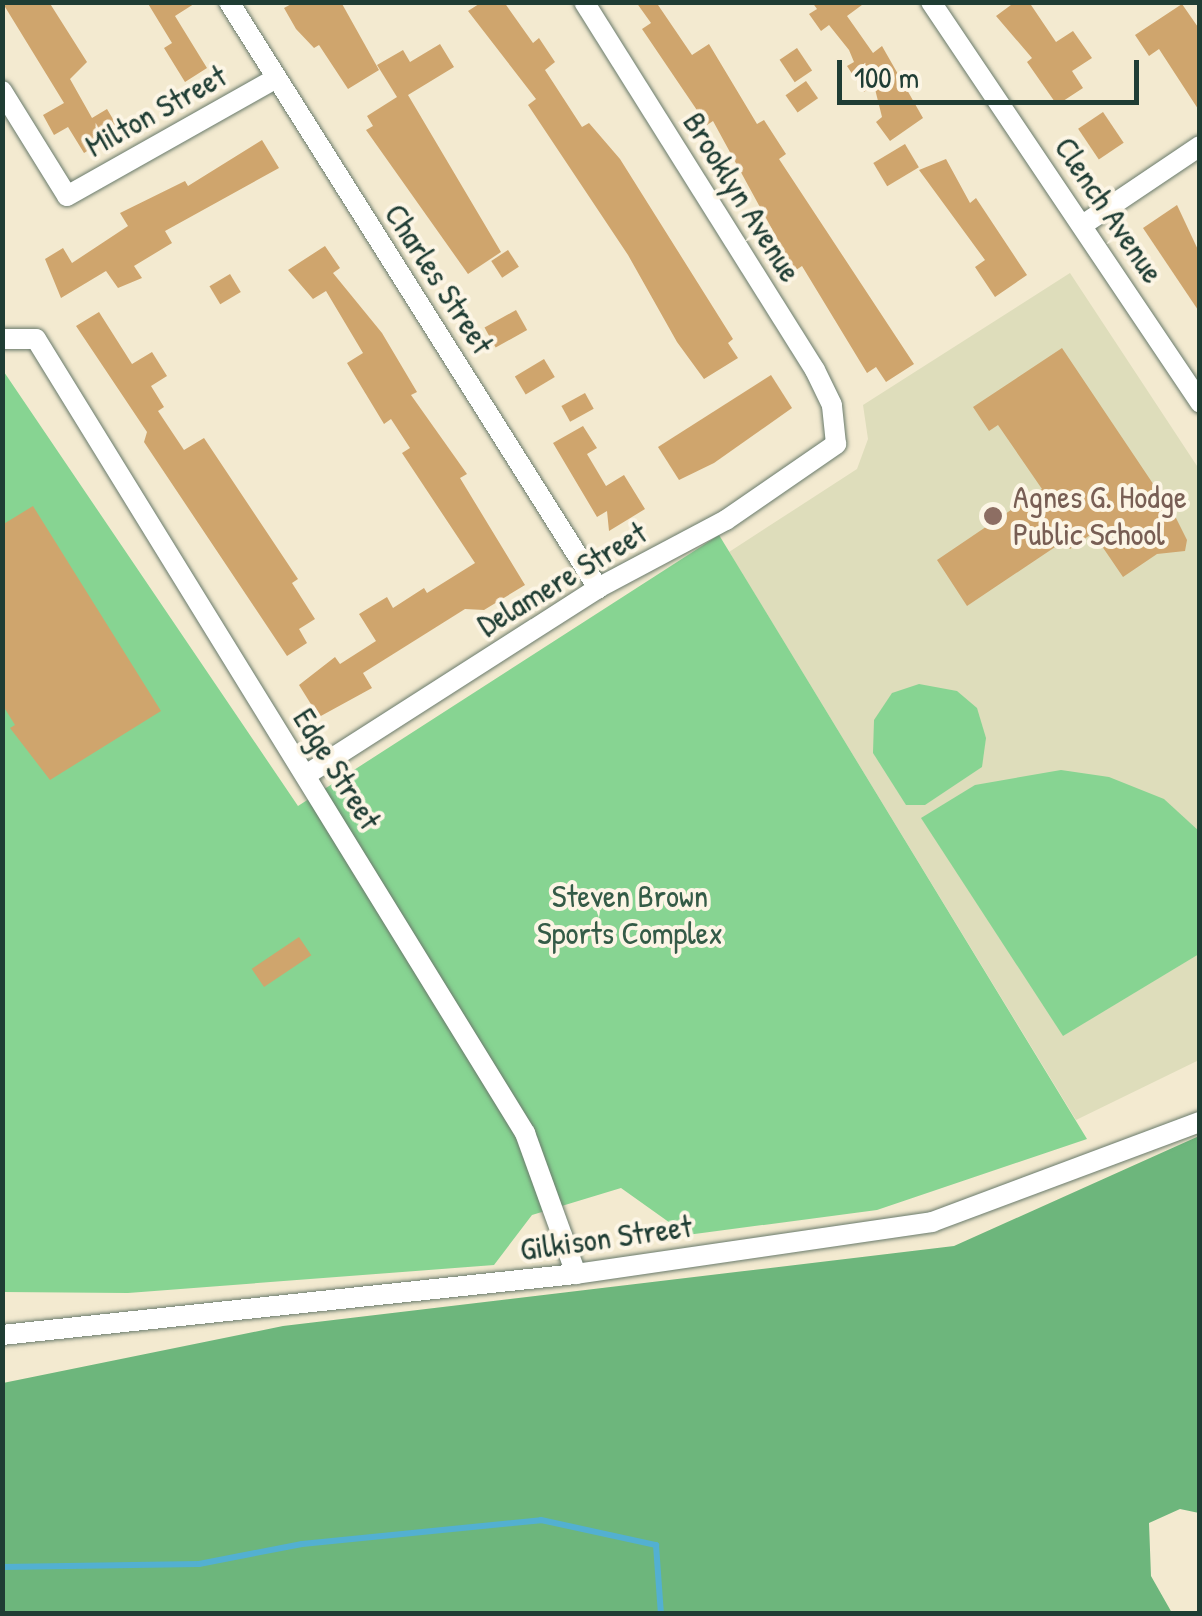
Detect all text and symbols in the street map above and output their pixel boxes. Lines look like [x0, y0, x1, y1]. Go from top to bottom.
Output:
scale bar [842, 40, 1144, 102]
street label: Milton Street [79, 57, 233, 165]
text: 100 m [854, 57, 919, 97]
street label: Brooklyn Avenue [675, 105, 809, 289]
street label: Clench Avenue [1046, 130, 1172, 290]
street label: Charles Street [376, 197, 502, 361]
place label: Agnes G. Hodge Public School [1013, 479, 1187, 554]
marker: Agnes G. Hodge Public School [982, 505, 1004, 527]
street label: Delamere Street [471, 514, 653, 644]
street label: Edge Street [285, 701, 389, 837]
park label: Steven Brown Sports Complex [537, 878, 723, 953]
street label: Gilkison Street [518, 1207, 694, 1269]

